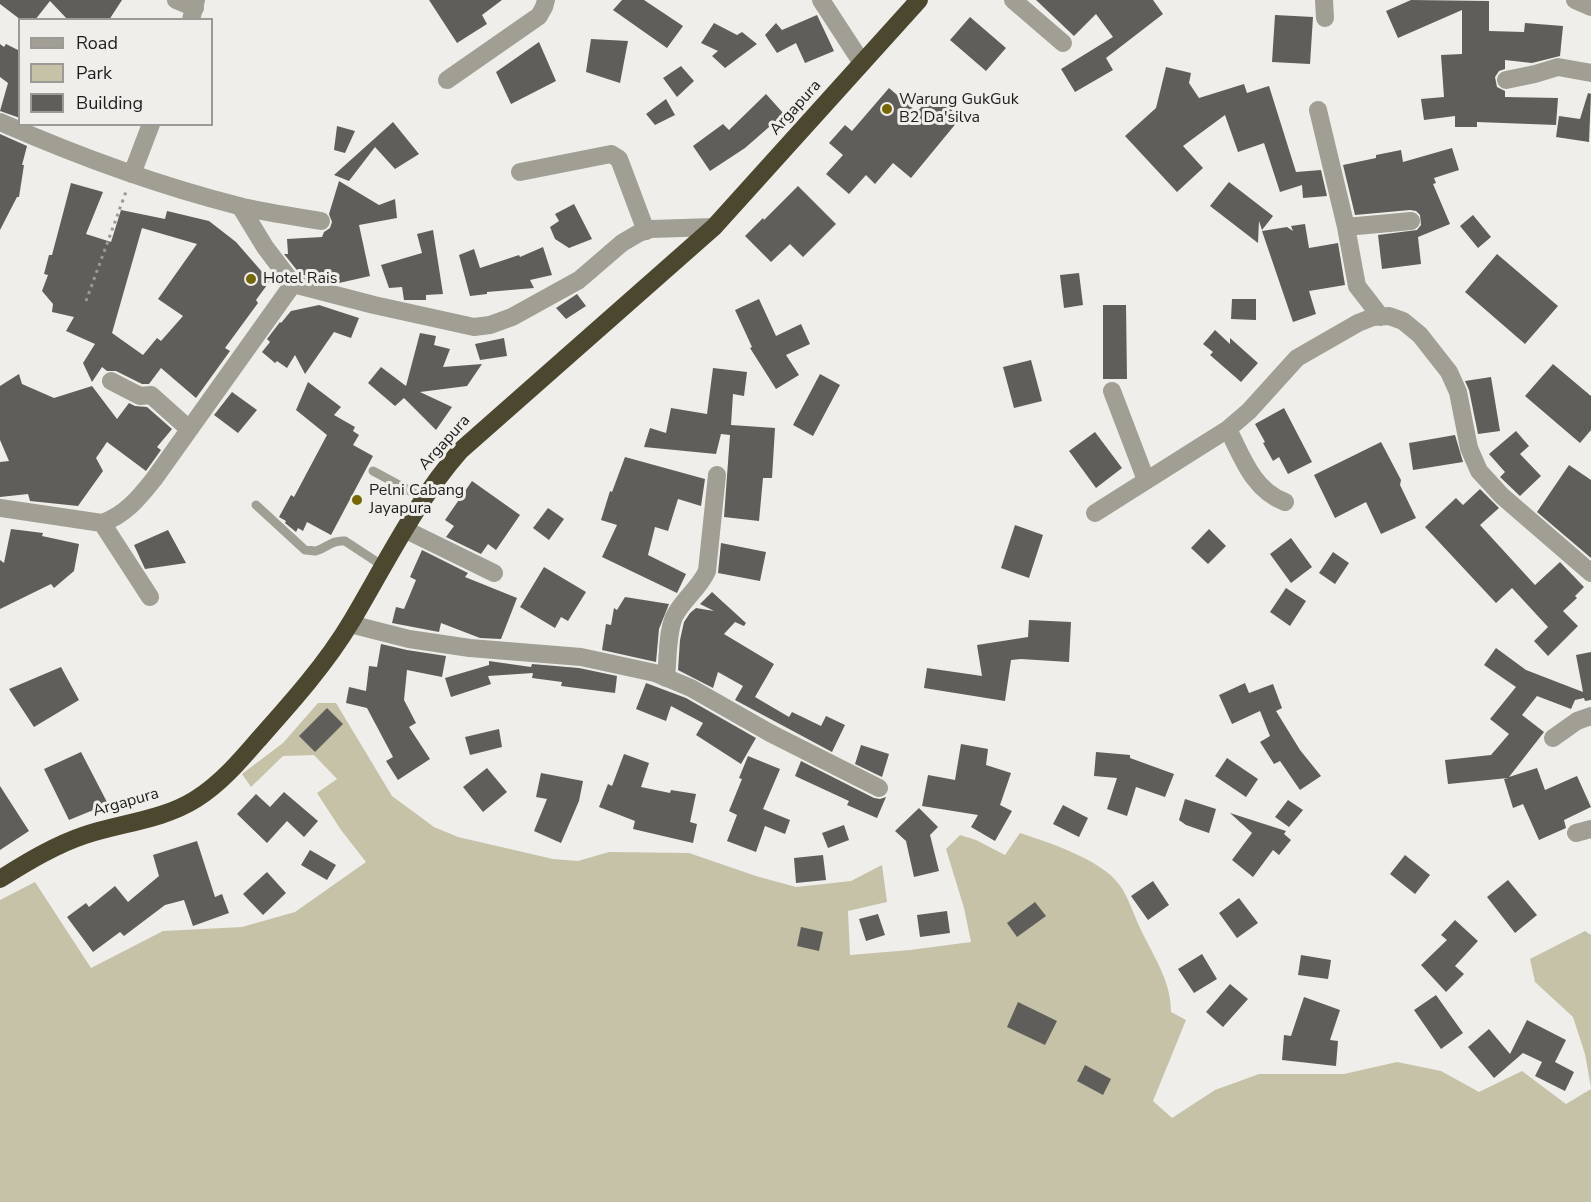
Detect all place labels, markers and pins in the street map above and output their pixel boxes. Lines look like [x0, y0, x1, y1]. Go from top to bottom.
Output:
place label: Warung GukGuk B2 Da'silva [899, 90, 1019, 128]
marker: Warung GukGuk B2 Da'silva [880, 102, 894, 116]
place label: Hotel Rais [263, 269, 337, 289]
marker: Hotel Rais [244, 272, 258, 286]
place label: Pelni Cabang Jayapura [369, 481, 464, 519]
marker: Pelni Cabang Jayapura [350, 493, 364, 507]

